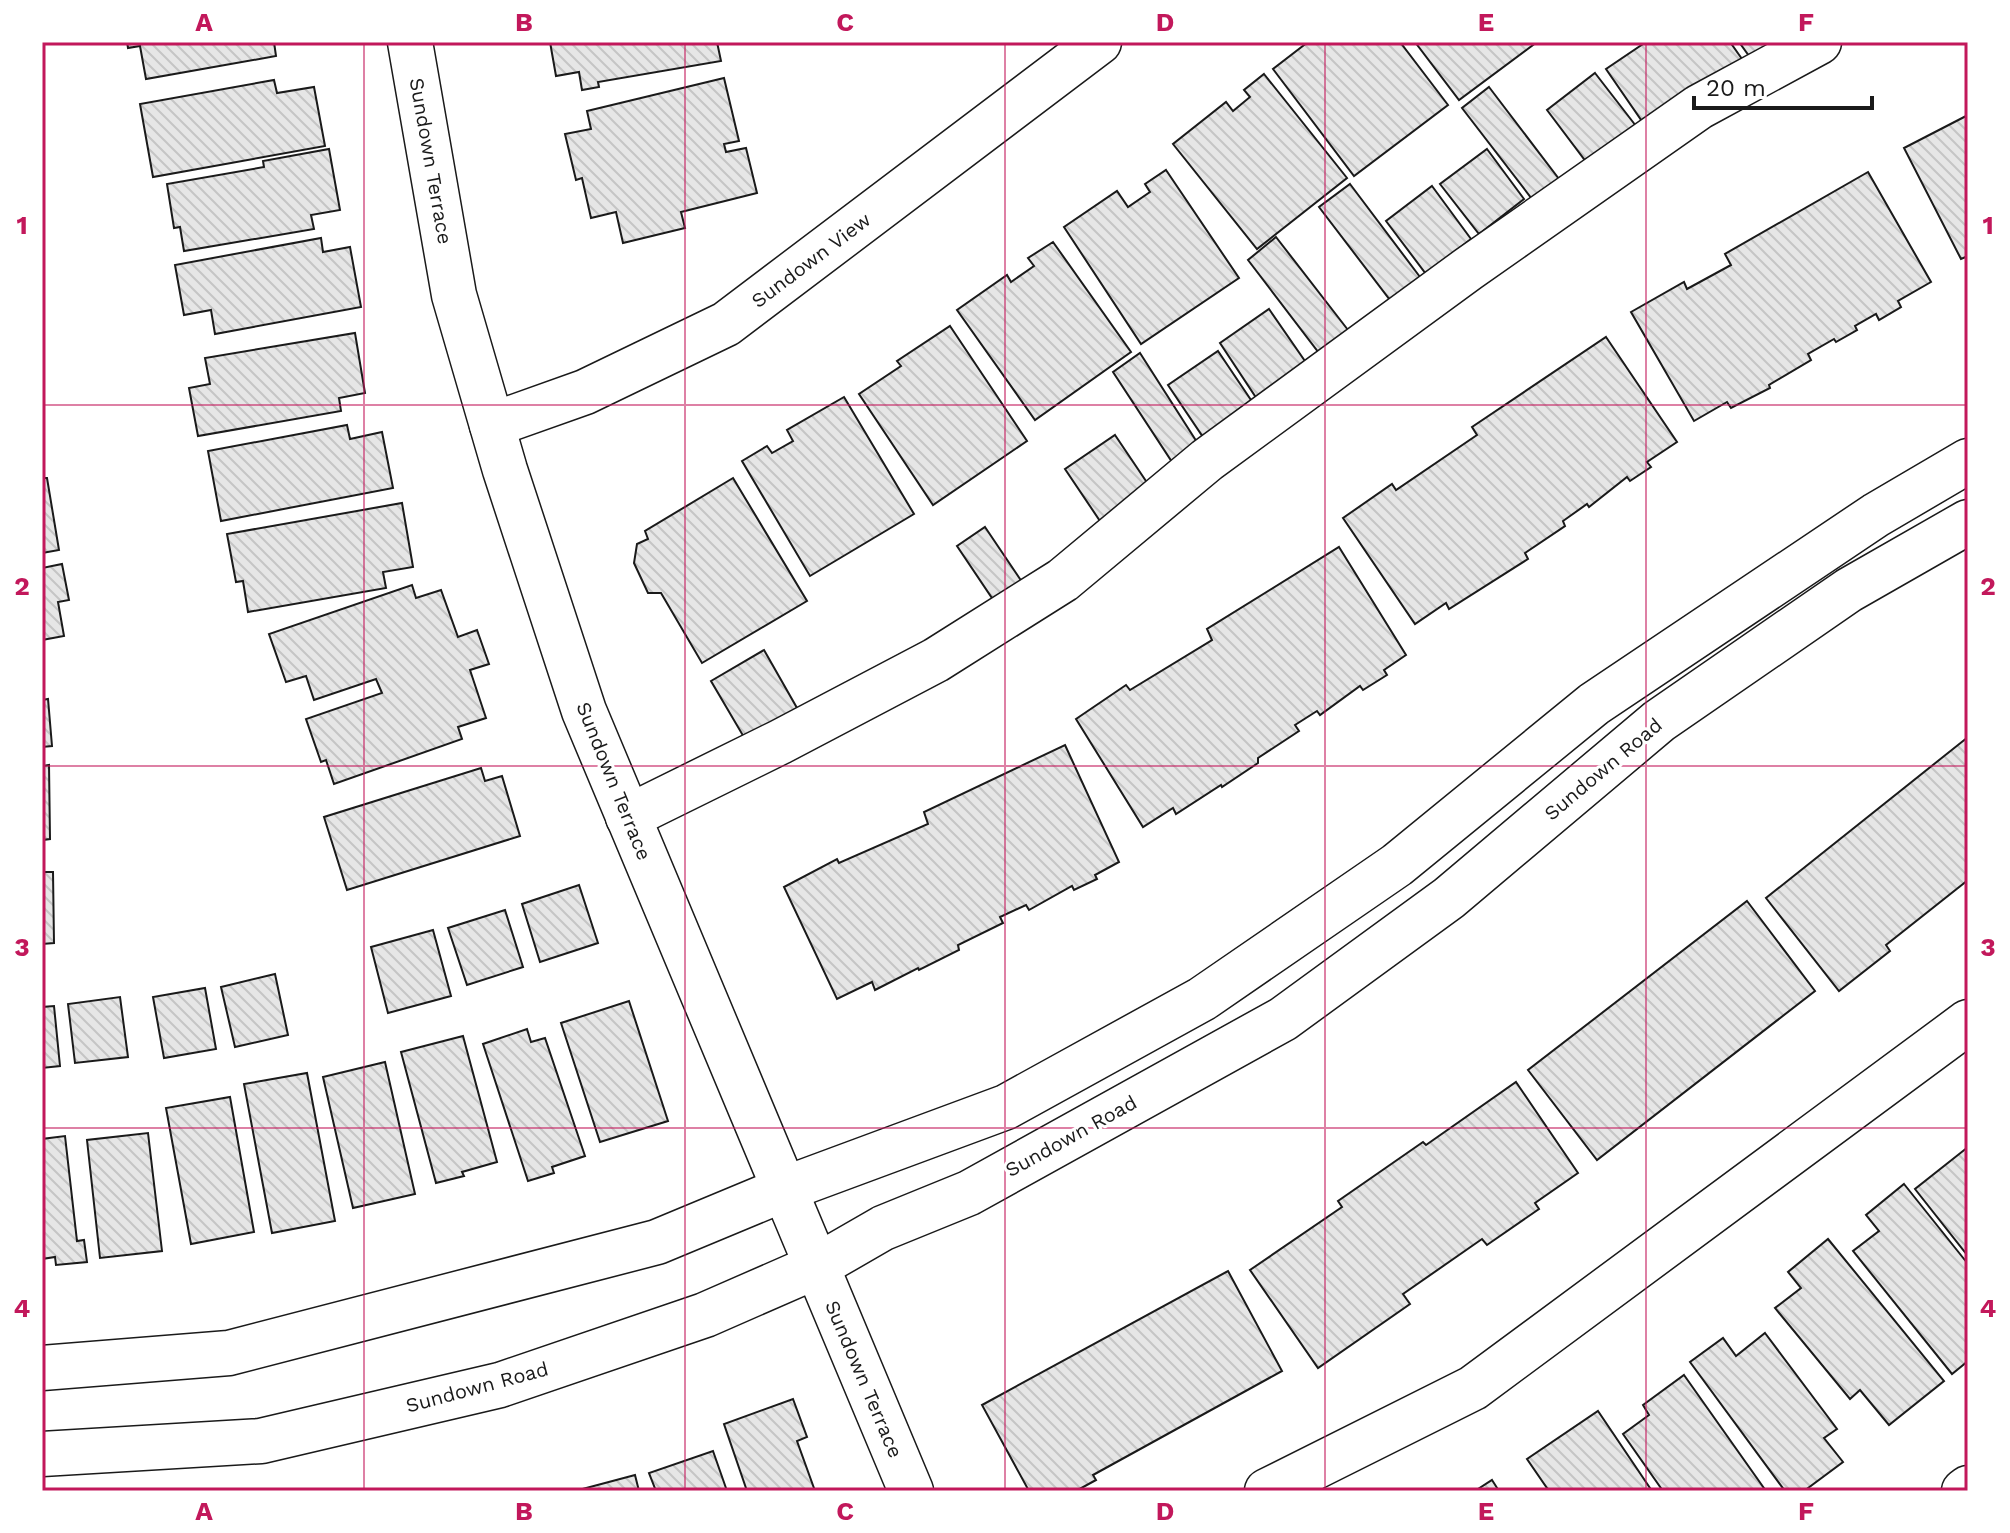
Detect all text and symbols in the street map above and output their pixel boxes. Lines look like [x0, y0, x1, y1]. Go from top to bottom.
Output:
text: A [195, 7, 213, 37]
text: B [515, 7, 533, 37]
text: C [836, 7, 854, 37]
text: D [1156, 7, 1174, 37]
text: E [1478, 7, 1494, 37]
text: F [1798, 7, 1814, 37]
scale bar [1694, 60, 1872, 110]
text: 20 m [1706, 74, 1766, 102]
street label: Sundown Terrace [405, 76, 457, 246]
street label: Sundown View [747, 207, 876, 313]
text: 1 [16, 210, 28, 240]
text: 1 [1982, 210, 1994, 240]
text: 2 [14, 571, 30, 601]
text: 2 [1980, 571, 1996, 601]
street label: Sundown Terrace [571, 698, 657, 864]
street label: Sundown Road [1539, 713, 1667, 825]
text: 3 [14, 932, 30, 962]
text: 3 [1980, 932, 1996, 962]
street label: Sundown Road [1001, 1090, 1141, 1182]
text: 4 [14, 1293, 31, 1323]
text: 4 [1980, 1293, 1997, 1323]
street label: Sundown Terrace [820, 1297, 908, 1461]
street label: Sundown Road [403, 1356, 551, 1418]
text: A [195, 1496, 213, 1526]
text: B [515, 1496, 533, 1526]
text: C [836, 1496, 854, 1526]
text: D [1156, 1496, 1174, 1526]
text: E [1478, 1496, 1494, 1526]
text: F [1798, 1496, 1814, 1526]

